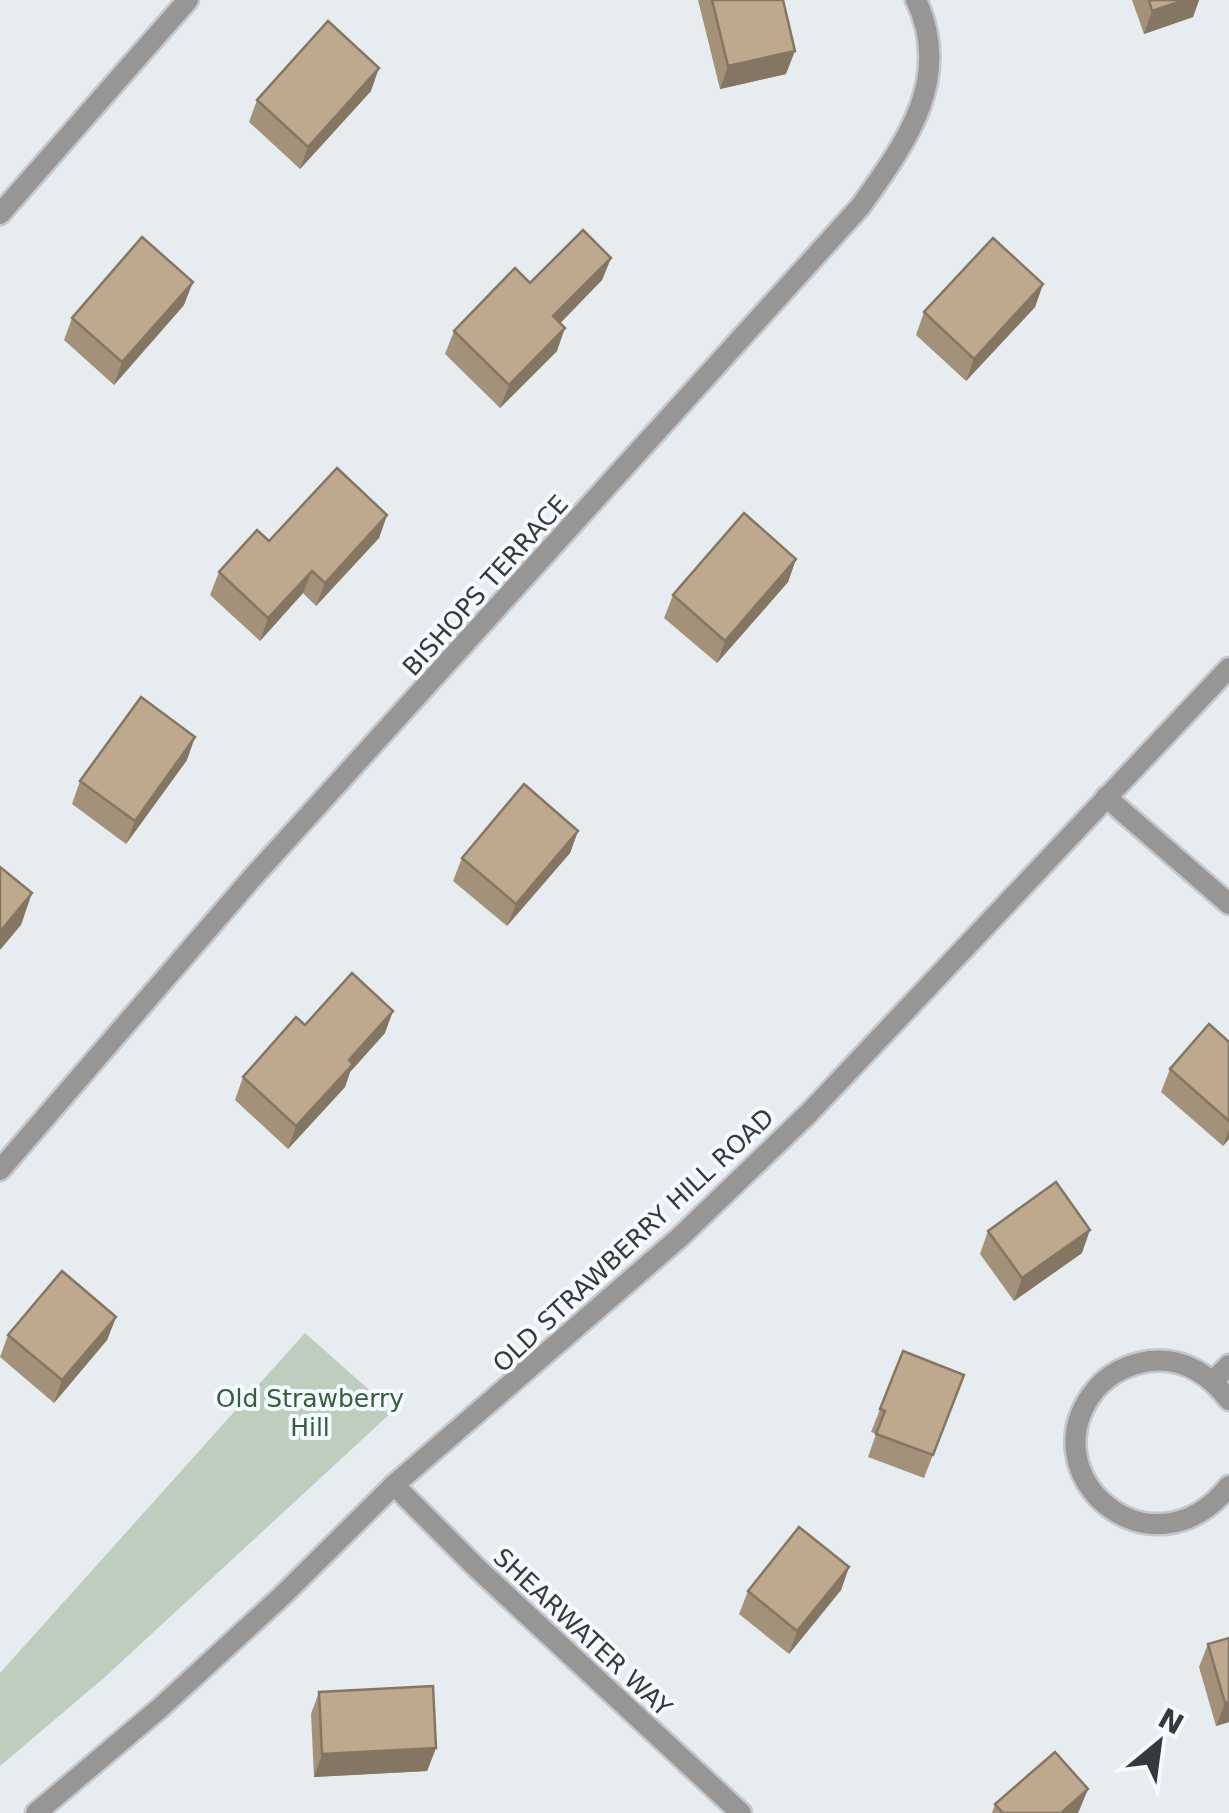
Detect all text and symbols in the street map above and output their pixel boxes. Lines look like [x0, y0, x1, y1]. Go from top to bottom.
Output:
street label: BISHOPS TERRACE [397, 489, 574, 681]
street label: OLD STRAWBERRY HILL ROAD [487, 1103, 780, 1378]
park label: Old Strawberry Hill [216, 1384, 404, 1442]
street label: SHEARWATER WAY [488, 1542, 678, 1723]
north arrow [1109, 1693, 1209, 1793]
text: N [1153, 1701, 1189, 1742]

